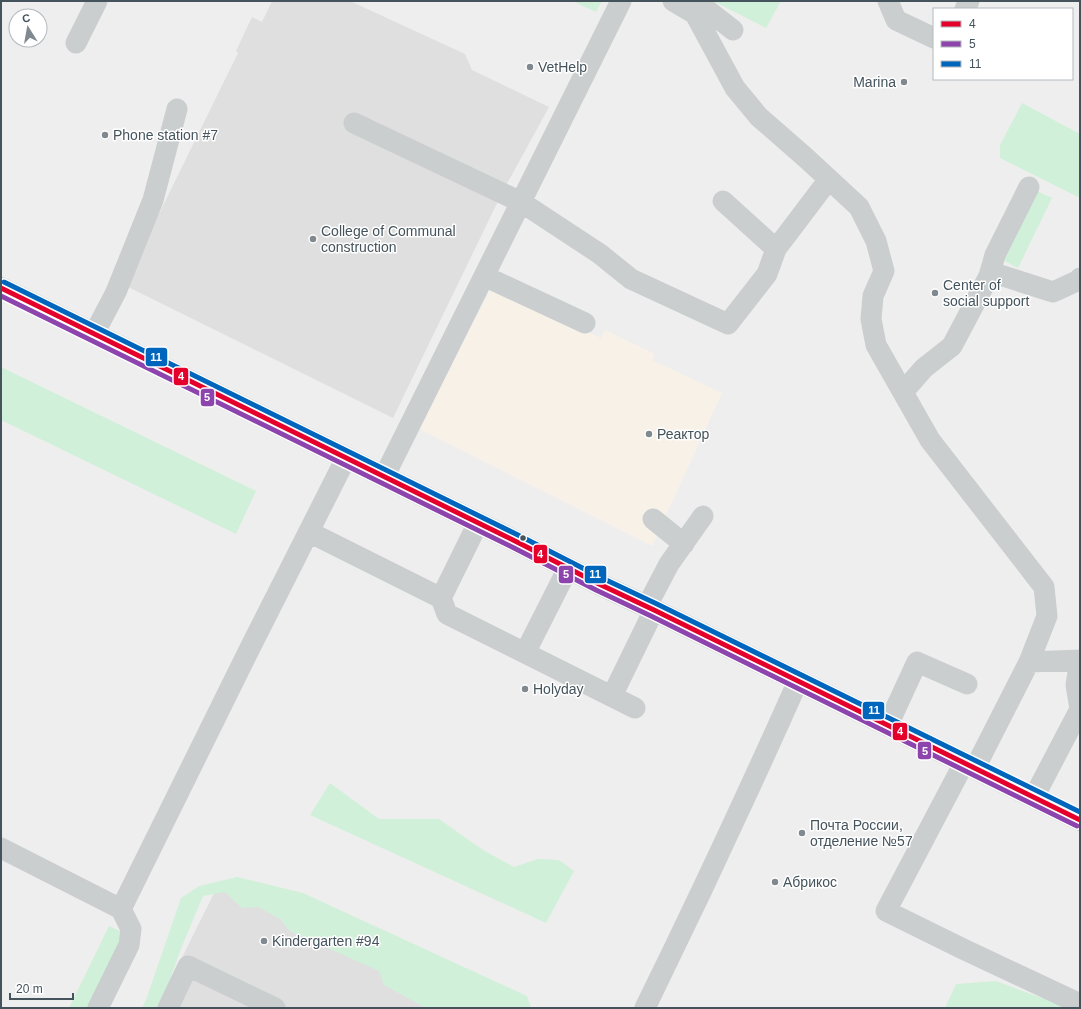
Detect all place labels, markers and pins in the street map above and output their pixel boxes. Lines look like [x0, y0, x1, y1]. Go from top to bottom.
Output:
place label: VetHelp [538, 59, 587, 75]
marker: VetHelp [525, 62, 535, 72]
place label: Marina [853, 74, 896, 90]
marker: Marina [899, 77, 909, 87]
place label: Phone station #7 [113, 127, 218, 143]
marker: Phone station #7 [100, 130, 110, 140]
place label: College of Communal construction [321, 223, 456, 255]
marker: College of Communal construction [308, 234, 318, 244]
place label: Center of social support [943, 277, 1029, 309]
marker: Center of social support [930, 288, 940, 298]
place label: Реактор [657, 426, 710, 442]
marker: Реактор [644, 429, 654, 439]
unlabelled marker [518, 533, 528, 543]
place label: Holyday [533, 681, 584, 697]
marker: Holyday [520, 684, 530, 694]
place label: Почта России, отделение №57 [810, 817, 913, 849]
marker: Почта России, отделение №57 [797, 828, 807, 838]
place label: Абрикос [783, 874, 837, 890]
marker: Абрикос [770, 877, 780, 887]
place label: Kindergarten #94 [272, 933, 380, 949]
marker: Kindergarten #94 [259, 936, 269, 946]

